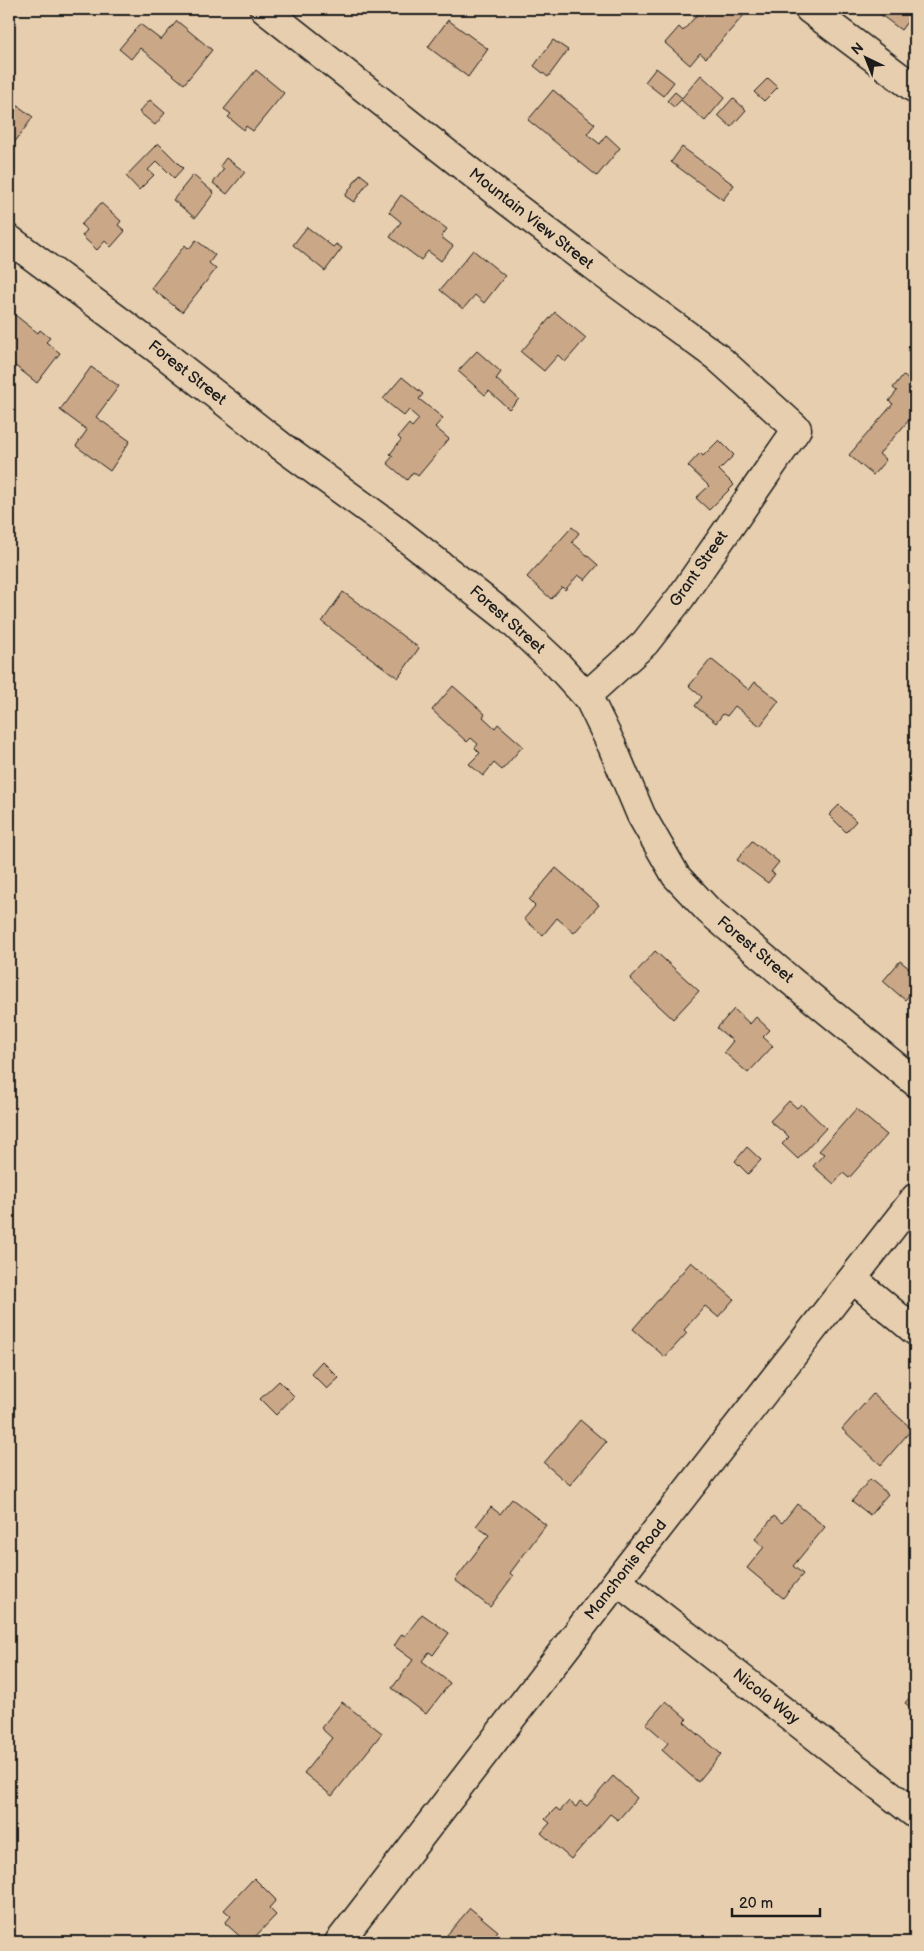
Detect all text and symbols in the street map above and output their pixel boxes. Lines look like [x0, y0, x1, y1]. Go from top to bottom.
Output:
north arrow [842, 32, 892, 82]
text: N [848, 39, 867, 59]
street label: Mountain View Street [465, 165, 597, 274]
street label: Forest Street [144, 337, 230, 409]
street label: Grant Street [666, 527, 732, 611]
street label: Forest Street [465, 582, 549, 658]
street label: Forest Street [713, 913, 797, 987]
street label: Manchonis Road [581, 1516, 671, 1624]
street label: Nicola Way [729, 1665, 804, 1729]
scale bar [732, 1886, 819, 1918]
text: 20 m [739, 1894, 773, 1913]

